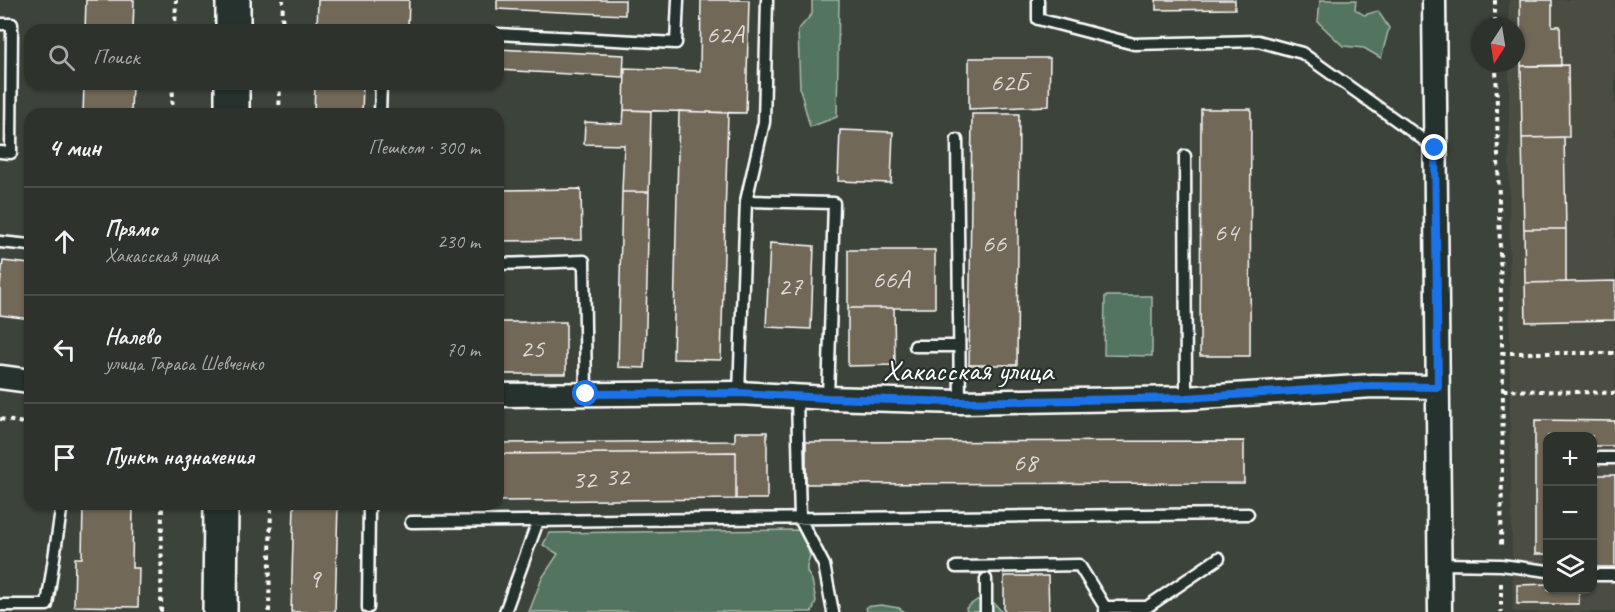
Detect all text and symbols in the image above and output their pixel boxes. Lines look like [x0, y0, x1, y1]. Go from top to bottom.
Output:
house number: 62А [706, 17, 745, 51]
north arrow [1471, 18, 1525, 72]
search box [24, 24, 504, 90]
icon: search [45, 41, 78, 74]
text: Поиск [93, 43, 139, 71]
house number: 62Б [990, 65, 1032, 99]
text: 4 мин [48, 131, 101, 164]
route end [1421, 134, 1447, 160]
text: Пешком · 300 m [368, 135, 480, 160]
text: Прямо [105, 215, 157, 243]
house number: 64 [1214, 215, 1241, 249]
icon: ahead [48, 225, 81, 258]
house number: 66 [982, 226, 1007, 260]
text: 230 m [437, 229, 480, 254]
text: Хакасская улица [105, 243, 218, 268]
house number: 66А [872, 262, 911, 296]
house number: 27 [778, 269, 804, 303]
text: Налево [105, 323, 161, 351]
house number: 25 [520, 331, 546, 365]
icon: left [48, 333, 81, 366]
text: 70 m [446, 337, 480, 362]
text: улица Тараса Шевченко [105, 351, 263, 376]
street label: Хакасская улица [883, 351, 1055, 389]
route start [572, 380, 598, 406]
map controls [1543, 432, 1597, 594]
button: + [1543, 432, 1597, 486]
icon: arrive [48, 441, 81, 474]
text: Пункт назначения [105, 443, 254, 471]
house number: 68 [1013, 445, 1040, 479]
house number: 32 [605, 459, 631, 493]
house number: 32 [572, 462, 598, 496]
button: − [1543, 486, 1597, 540]
button: layers [1543, 540, 1597, 594]
house number: 9 [308, 561, 322, 595]

